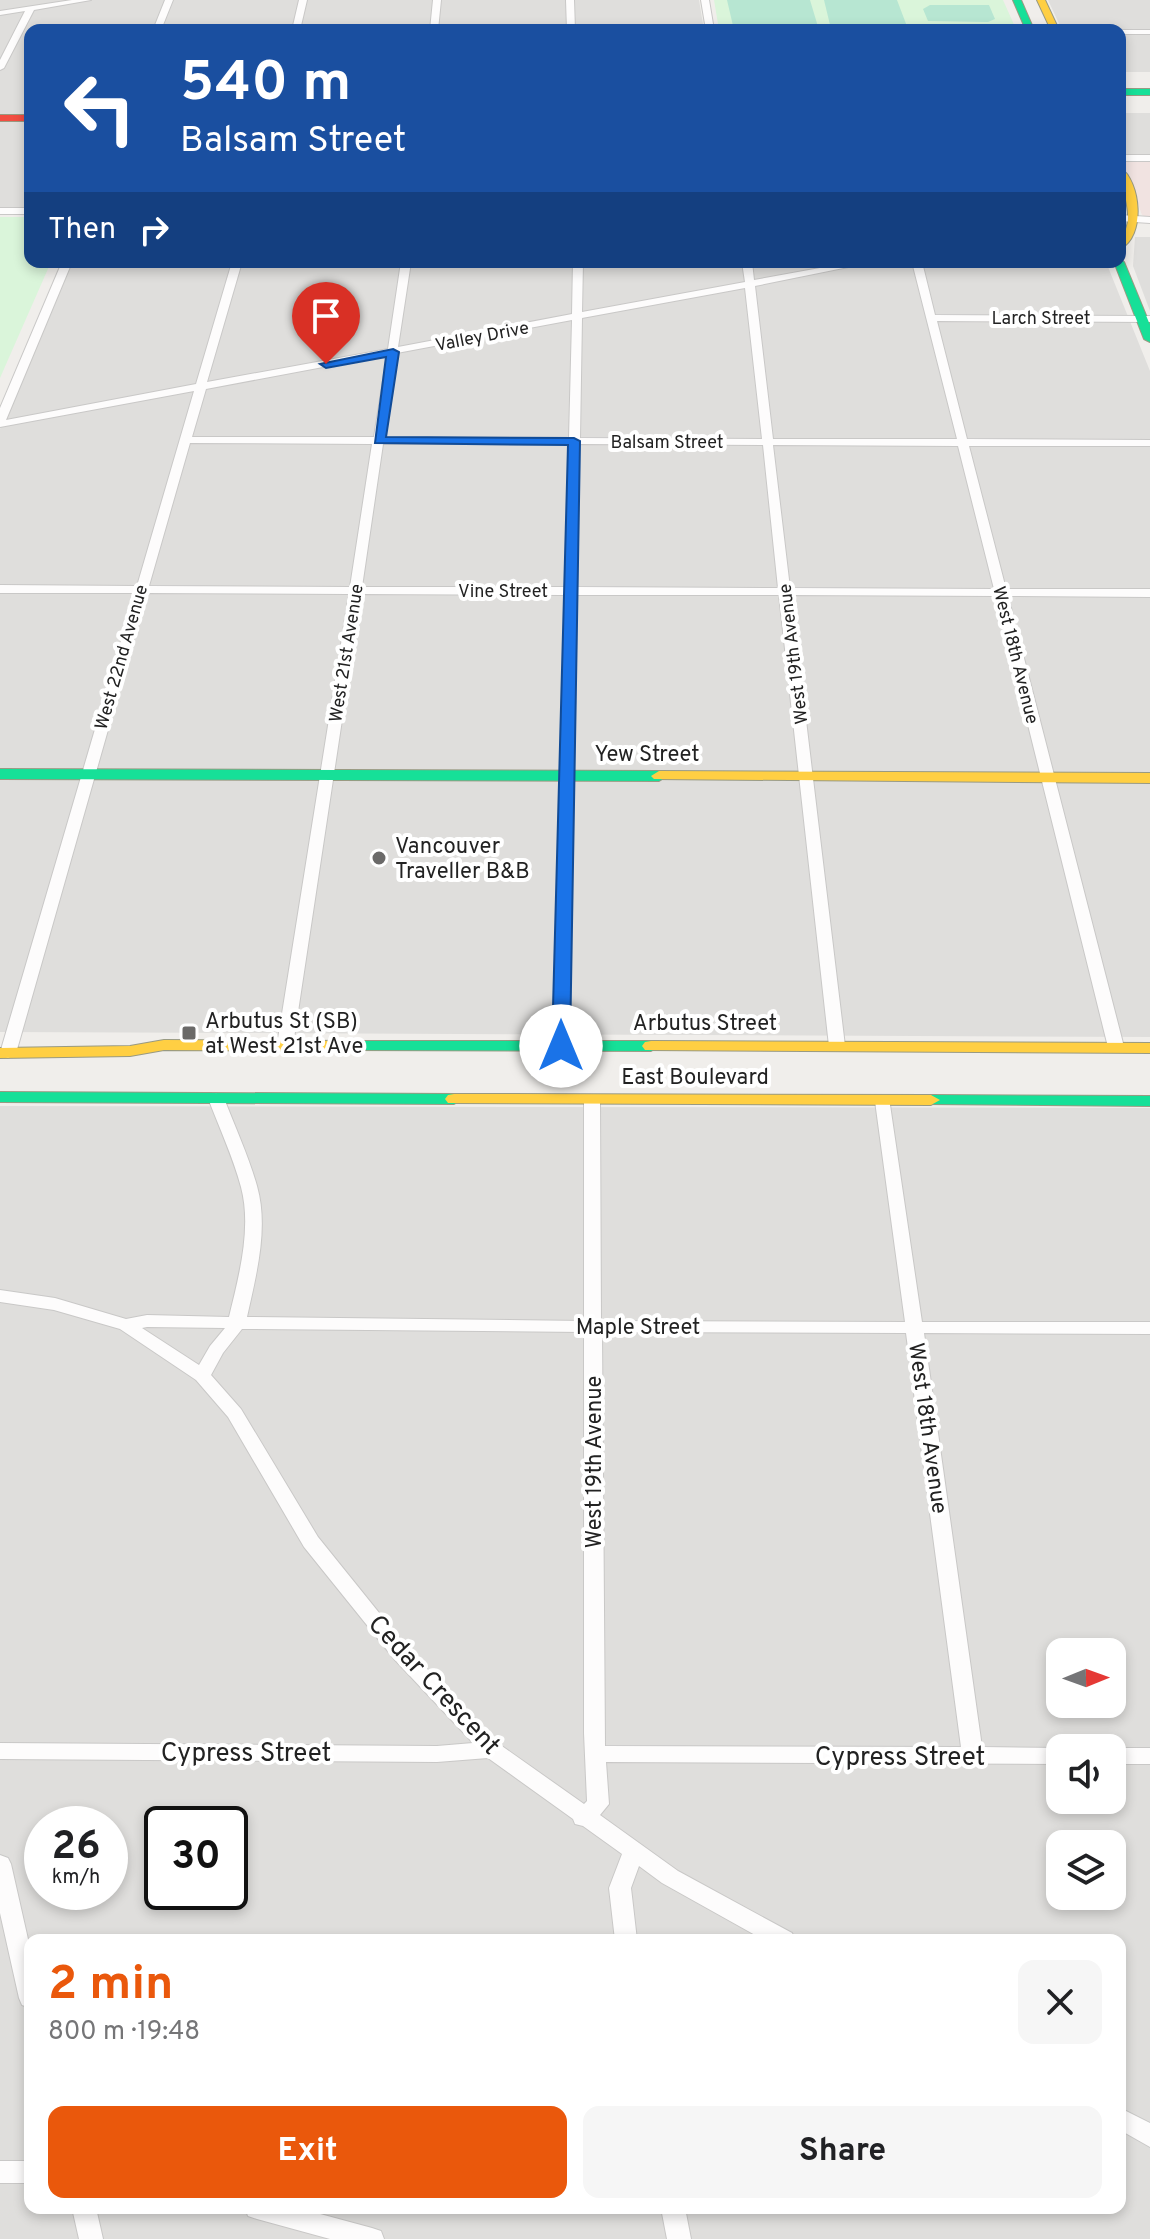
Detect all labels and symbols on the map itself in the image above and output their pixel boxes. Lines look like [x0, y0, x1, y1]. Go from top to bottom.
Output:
pin [292, 282, 360, 364]
street label: Larch Street [991, 308, 1091, 331]
street label: Valley Drive [433, 317, 531, 358]
street label: Balsam Street [610, 432, 724, 455]
street label: Vine Street [458, 581, 548, 604]
street label: West 22nd Avenue [91, 582, 154, 733]
street label: West 21st Avenue [325, 582, 370, 724]
street label: West 19th Avenue [774, 582, 815, 725]
street label: West 18th Avenue [986, 584, 1043, 727]
street label: Yew Street [594, 742, 700, 769]
place label: Vancouver Traveller B&B [395, 834, 530, 886]
marker: Vancouver Traveller B&B [370, 849, 388, 867]
position arrow [519, 1004, 603, 1088]
place label: Arbutus St (SB) at West 21st Ave [205, 1009, 363, 1061]
street label: Arbutus Street [633, 1011, 777, 1038]
marker: Arbutus St (SB) at West 21st Ave [180, 1024, 198, 1042]
street label: East Boulevard [621, 1065, 769, 1092]
street label: Maple Street [576, 1315, 700, 1342]
street label: West 18th Avenue [901, 1341, 952, 1516]
street label: West 19th Avenue [582, 1376, 609, 1548]
street label: Cedar Crescent [360, 1609, 507, 1763]
north arrow [1046, 1638, 1126, 1718]
street label: Cypress Street [161, 1738, 331, 1771]
street label: Cypress Street [815, 1742, 985, 1775]
speed limit sign: 30 [144, 1806, 248, 1910]

